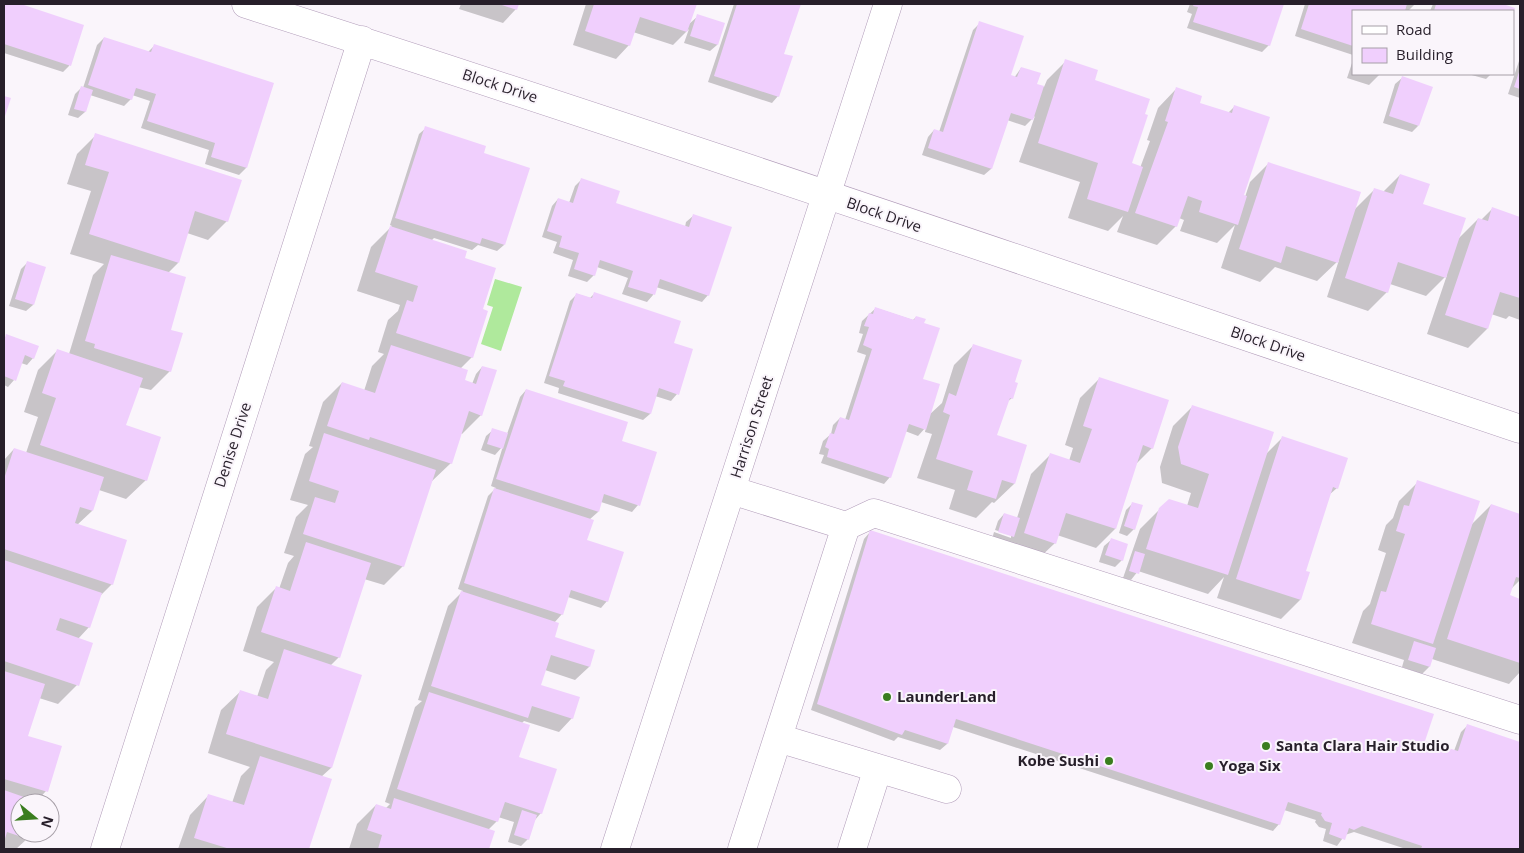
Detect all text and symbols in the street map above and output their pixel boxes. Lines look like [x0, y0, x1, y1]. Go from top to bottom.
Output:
legend [1352, 10, 1514, 75]
text: Road [1396, 19, 1432, 39]
text: Building [1396, 44, 1453, 64]
street label: Block Drive [460, 63, 541, 107]
street label: Block Drive [844, 192, 925, 236]
street label: Block Drive [1228, 321, 1309, 365]
street label: Harrison Street [725, 373, 777, 480]
street label: Denise Drive [209, 400, 255, 490]
place label: LaunderLand [897, 686, 996, 706]
marker: LaunderLand [881, 691, 893, 703]
place label: Santa Clara Hair Studio [1276, 735, 1449, 755]
marker: Santa Clara Hair Studio [1260, 740, 1272, 752]
place label: Kobe Sushi [1017, 750, 1099, 770]
marker: Kobe Sushi [1103, 755, 1115, 767]
place label: Yoga Six [1219, 755, 1281, 775]
marker: Yoga Six [1203, 760, 1215, 772]
north arrow [10, 793, 60, 843]
text: N [37, 814, 59, 831]

